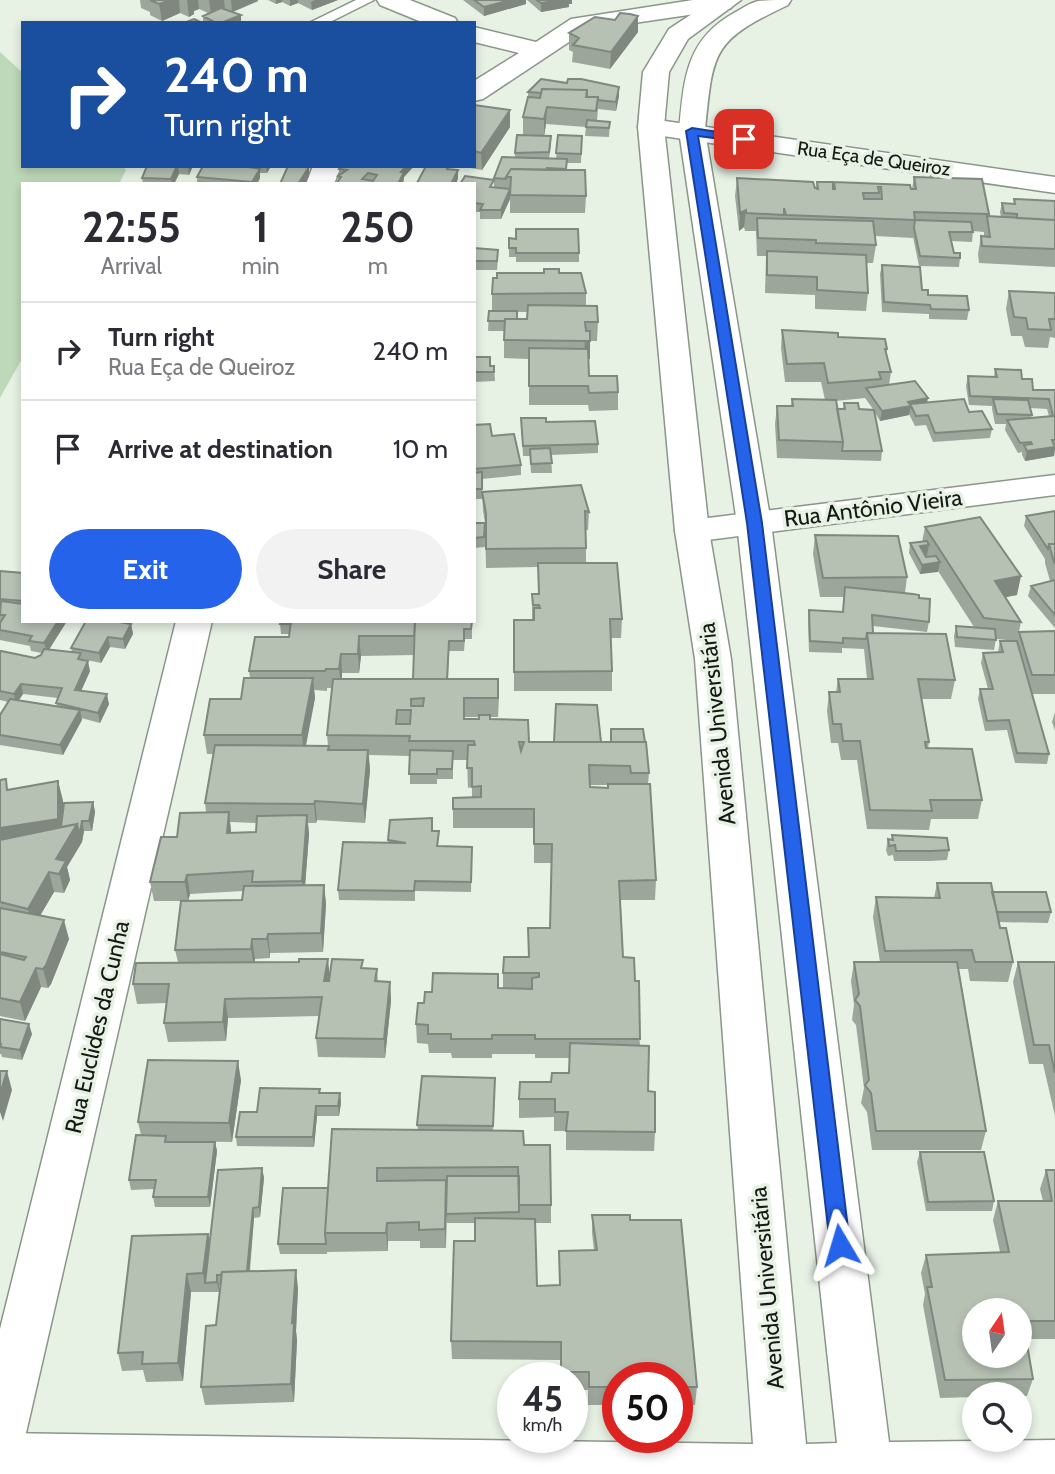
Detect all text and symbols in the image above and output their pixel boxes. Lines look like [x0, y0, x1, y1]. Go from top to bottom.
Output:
text: 240 m [164, 45, 309, 104]
icon: right [49, 49, 140, 140]
text: Turn right [164, 105, 291, 144]
pin [714, 109, 774, 169]
icon: arrive [725, 120, 763, 158]
street label: Rua Eça de Queiroz [796, 136, 952, 181]
text: 22:55 [82, 201, 181, 253]
text: 1 [253, 201, 268, 253]
text: 250 [341, 201, 415, 253]
text: Arrival [101, 252, 162, 280]
text: min [242, 252, 280, 280]
text: m [368, 252, 388, 280]
text: Turn right [108, 321, 214, 353]
icon: right [49, 332, 87, 370]
text: 240 m [373, 335, 448, 367]
text: Rua Eça de Queiroz [108, 353, 295, 381]
icon: arrive [49, 430, 87, 468]
text: Arrive at destination [108, 433, 333, 465]
text: 10 m [393, 433, 448, 465]
street label: Rua Antônio Vieira [782, 483, 964, 533]
button: Exit [49, 529, 242, 609]
button: Share [256, 529, 448, 609]
street label: Avenida Universitária [692, 621, 742, 827]
street label: Rua Euclides da Cunha [59, 918, 135, 1136]
street label: Avenida Universitária [744, 1185, 790, 1391]
position arrow [803, 1208, 877, 1282]
north arrow [962, 1298, 1032, 1368]
map controls [962, 1298, 1032, 1452]
speed limit sign: 50 [602, 1362, 693, 1453]
text: 45 [522, 1377, 563, 1420]
button: search [962, 1382, 1032, 1452]
text: km/h [523, 1414, 562, 1436]

